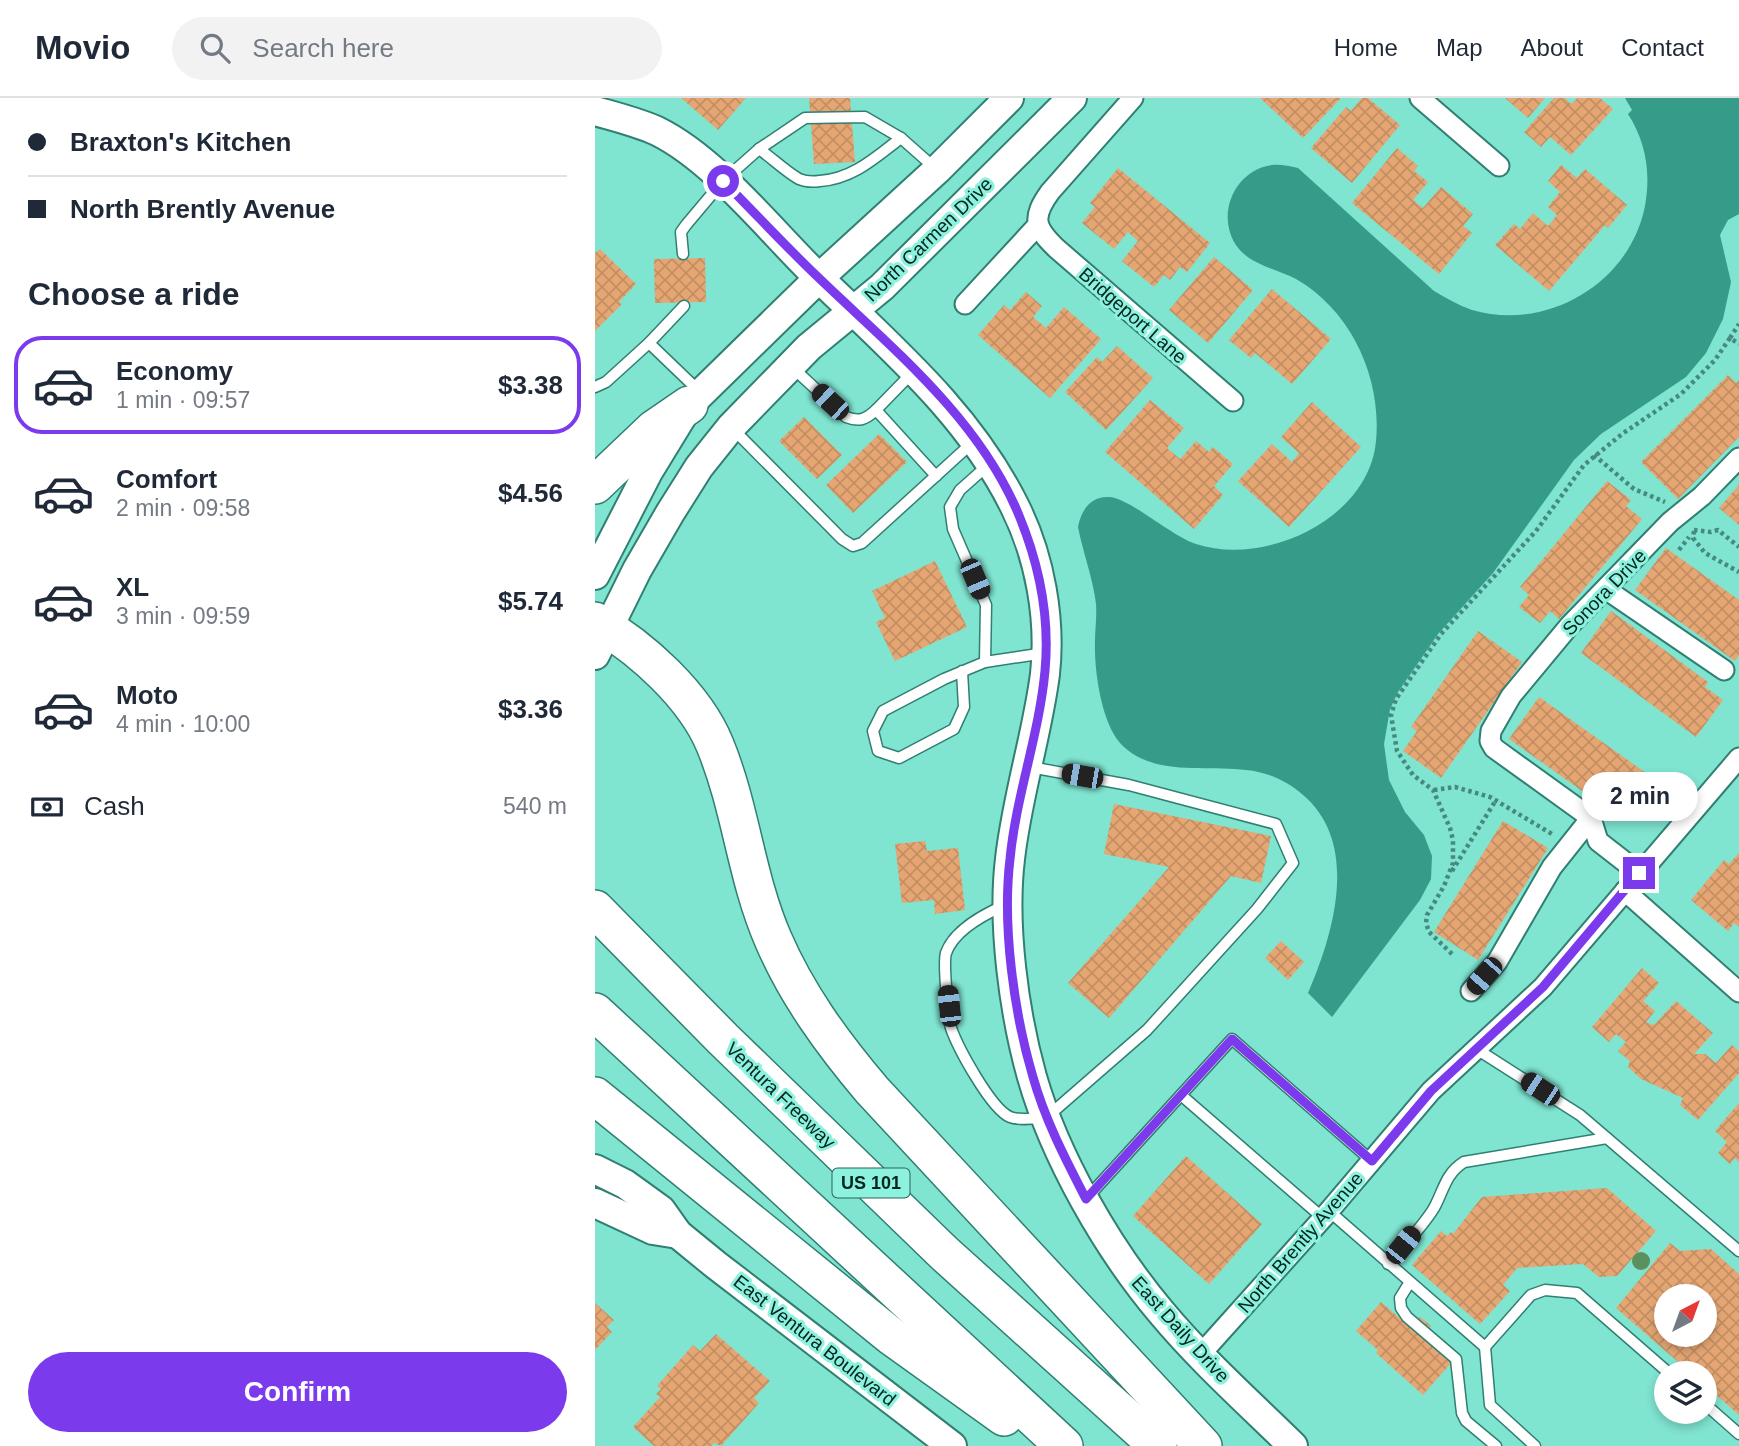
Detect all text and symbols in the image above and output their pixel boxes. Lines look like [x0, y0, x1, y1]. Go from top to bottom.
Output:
search box [172, 17, 662, 80]
text: Movio [35, 29, 130, 66]
icon: search [196, 29, 234, 67]
text: Search here [252, 33, 394, 63]
text: Home [1334, 34, 1398, 61]
text: Map [1436, 34, 1483, 61]
text: About [1521, 34, 1583, 61]
text: Contact [1621, 34, 1704, 61]
text: Braxton's Kitchen [70, 127, 291, 157]
route start [707, 165, 739, 197]
street label: North Carmen Drive [860, 173, 996, 306]
text: North Brently Avenue [70, 194, 335, 224]
street label: Bridgeport Lane [1075, 263, 1191, 368]
text: Choose a ride [28, 276, 240, 312]
icon: car [32, 354, 95, 417]
text: Economy [116, 356, 233, 386]
text: $3.38 [498, 370, 563, 400]
car [808, 380, 853, 424]
text: 1 min · 09:57 [116, 387, 250, 413]
icon: car [32, 462, 95, 525]
text: Comfort [116, 464, 217, 494]
text: $4.56 [498, 478, 563, 508]
text: 2 min · 09:58 [116, 495, 250, 521]
street label: Sonora Drive [1558, 545, 1650, 640]
car [958, 556, 993, 602]
icon: car [32, 570, 95, 633]
text: XL [116, 572, 149, 602]
text: $5.74 [498, 586, 563, 616]
text: 3 min · 09:59 [116, 603, 250, 629]
icon: car [32, 678, 95, 741]
text: Moto [116, 680, 178, 710]
text: $3.36 [498, 694, 563, 724]
text: 4 min · 10:00 [116, 711, 250, 737]
car [1060, 762, 1105, 790]
callout: 2 min [1581, 772, 1697, 820]
text: 2 min [1610, 783, 1670, 809]
icon: cash [28, 788, 66, 826]
text: Cash [84, 791, 145, 821]
text: 540 m [503, 793, 567, 819]
route end [1623, 857, 1655, 889]
car [1463, 953, 1506, 999]
car [937, 984, 962, 1028]
street label: Ventura Freeway [722, 1038, 840, 1153]
car [1517, 1069, 1564, 1109]
road number: US 101 [833, 1168, 909, 1198]
street label: North Brently Avenue [1234, 1168, 1367, 1317]
car [1382, 1222, 1425, 1268]
street label: East Ventura Boulevard [730, 1271, 900, 1410]
street label: East Daily Drive [1128, 1272, 1234, 1387]
north arrow [1654, 1284, 1717, 1348]
map controls [1654, 1284, 1717, 1424]
button: Confirm [28, 1352, 567, 1432]
button: layers [1654, 1361, 1717, 1424]

